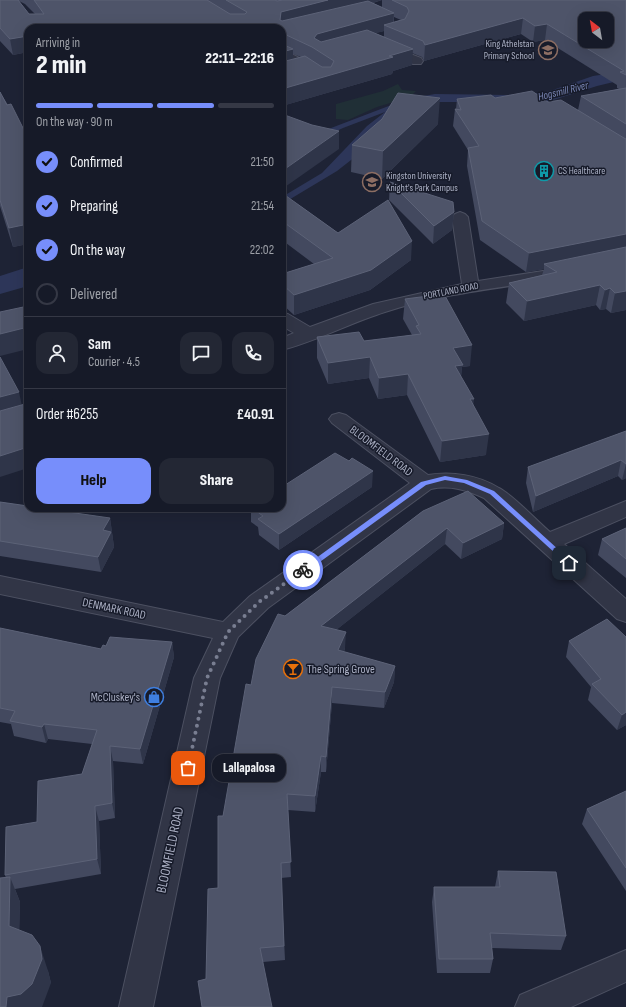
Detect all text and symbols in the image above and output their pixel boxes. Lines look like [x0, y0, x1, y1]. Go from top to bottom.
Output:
north arrow [578, 12, 614, 48]
map controls [578, 12, 614, 48]
text: Arriving in [36, 35, 80, 51]
place label: King Athelstan Primary School [484, 38, 534, 62]
school or university icon: King Athelstan Primary School [537, 39, 559, 61]
text: 22:11–22:16 [205, 49, 274, 68]
text: 2 min [36, 50, 86, 81]
water label: Hogsmill River [537, 78, 590, 104]
text: On the way · 90 m [36, 114, 113, 130]
icon: check [36, 151, 58, 173]
text: Confirmed [70, 153, 123, 172]
text: 21:50 [251, 154, 274, 170]
building icon: CS Healthcare [533, 160, 555, 182]
place label: CS Healthcare [558, 165, 605, 177]
place label: Kingston University Knight's Park Campus [386, 170, 458, 194]
school or university icon: Kingston University Knight's Park Campus [361, 171, 383, 193]
icon: check [36, 195, 58, 217]
text: Preparing [70, 197, 118, 216]
text: 21:54 [251, 198, 274, 214]
icon: check [36, 239, 58, 261]
text: On the way [70, 241, 125, 260]
text: 22:02 [250, 242, 274, 258]
street label: PORTLAND ROAD [422, 280, 480, 302]
text: Delivered [70, 285, 117, 304]
button: person [36, 332, 78, 374]
button: chat [180, 332, 222, 374]
button: phone [232, 332, 274, 374]
text: Sam [88, 335, 111, 354]
text: Courier · 4.5 [88, 354, 140, 370]
text: Order #6255 [36, 405, 98, 424]
text: £40.91 [236, 405, 274, 424]
street label: BLOOMFIELD ROAD [346, 422, 416, 480]
button: Help [36, 458, 151, 504]
button: Share [159, 458, 274, 504]
pin [552, 546, 586, 580]
courier [283, 550, 323, 590]
icon: home [558, 552, 580, 574]
icon: bike [292, 559, 314, 581]
street label: DENMARK ROAD [81, 595, 147, 623]
bar icon: The Spring Grove [282, 658, 304, 680]
place label: The Spring Grove [307, 662, 375, 677]
shop icon: McCluskey's [143, 686, 165, 708]
place label: McCluskey's [91, 690, 140, 705]
pin [171, 751, 205, 785]
callout: Lallapalosa [212, 754, 286, 782]
icon: bag [177, 757, 199, 779]
text: Lallapalosa [223, 760, 275, 776]
street label: BLOOMFIELD ROAD [153, 805, 187, 895]

